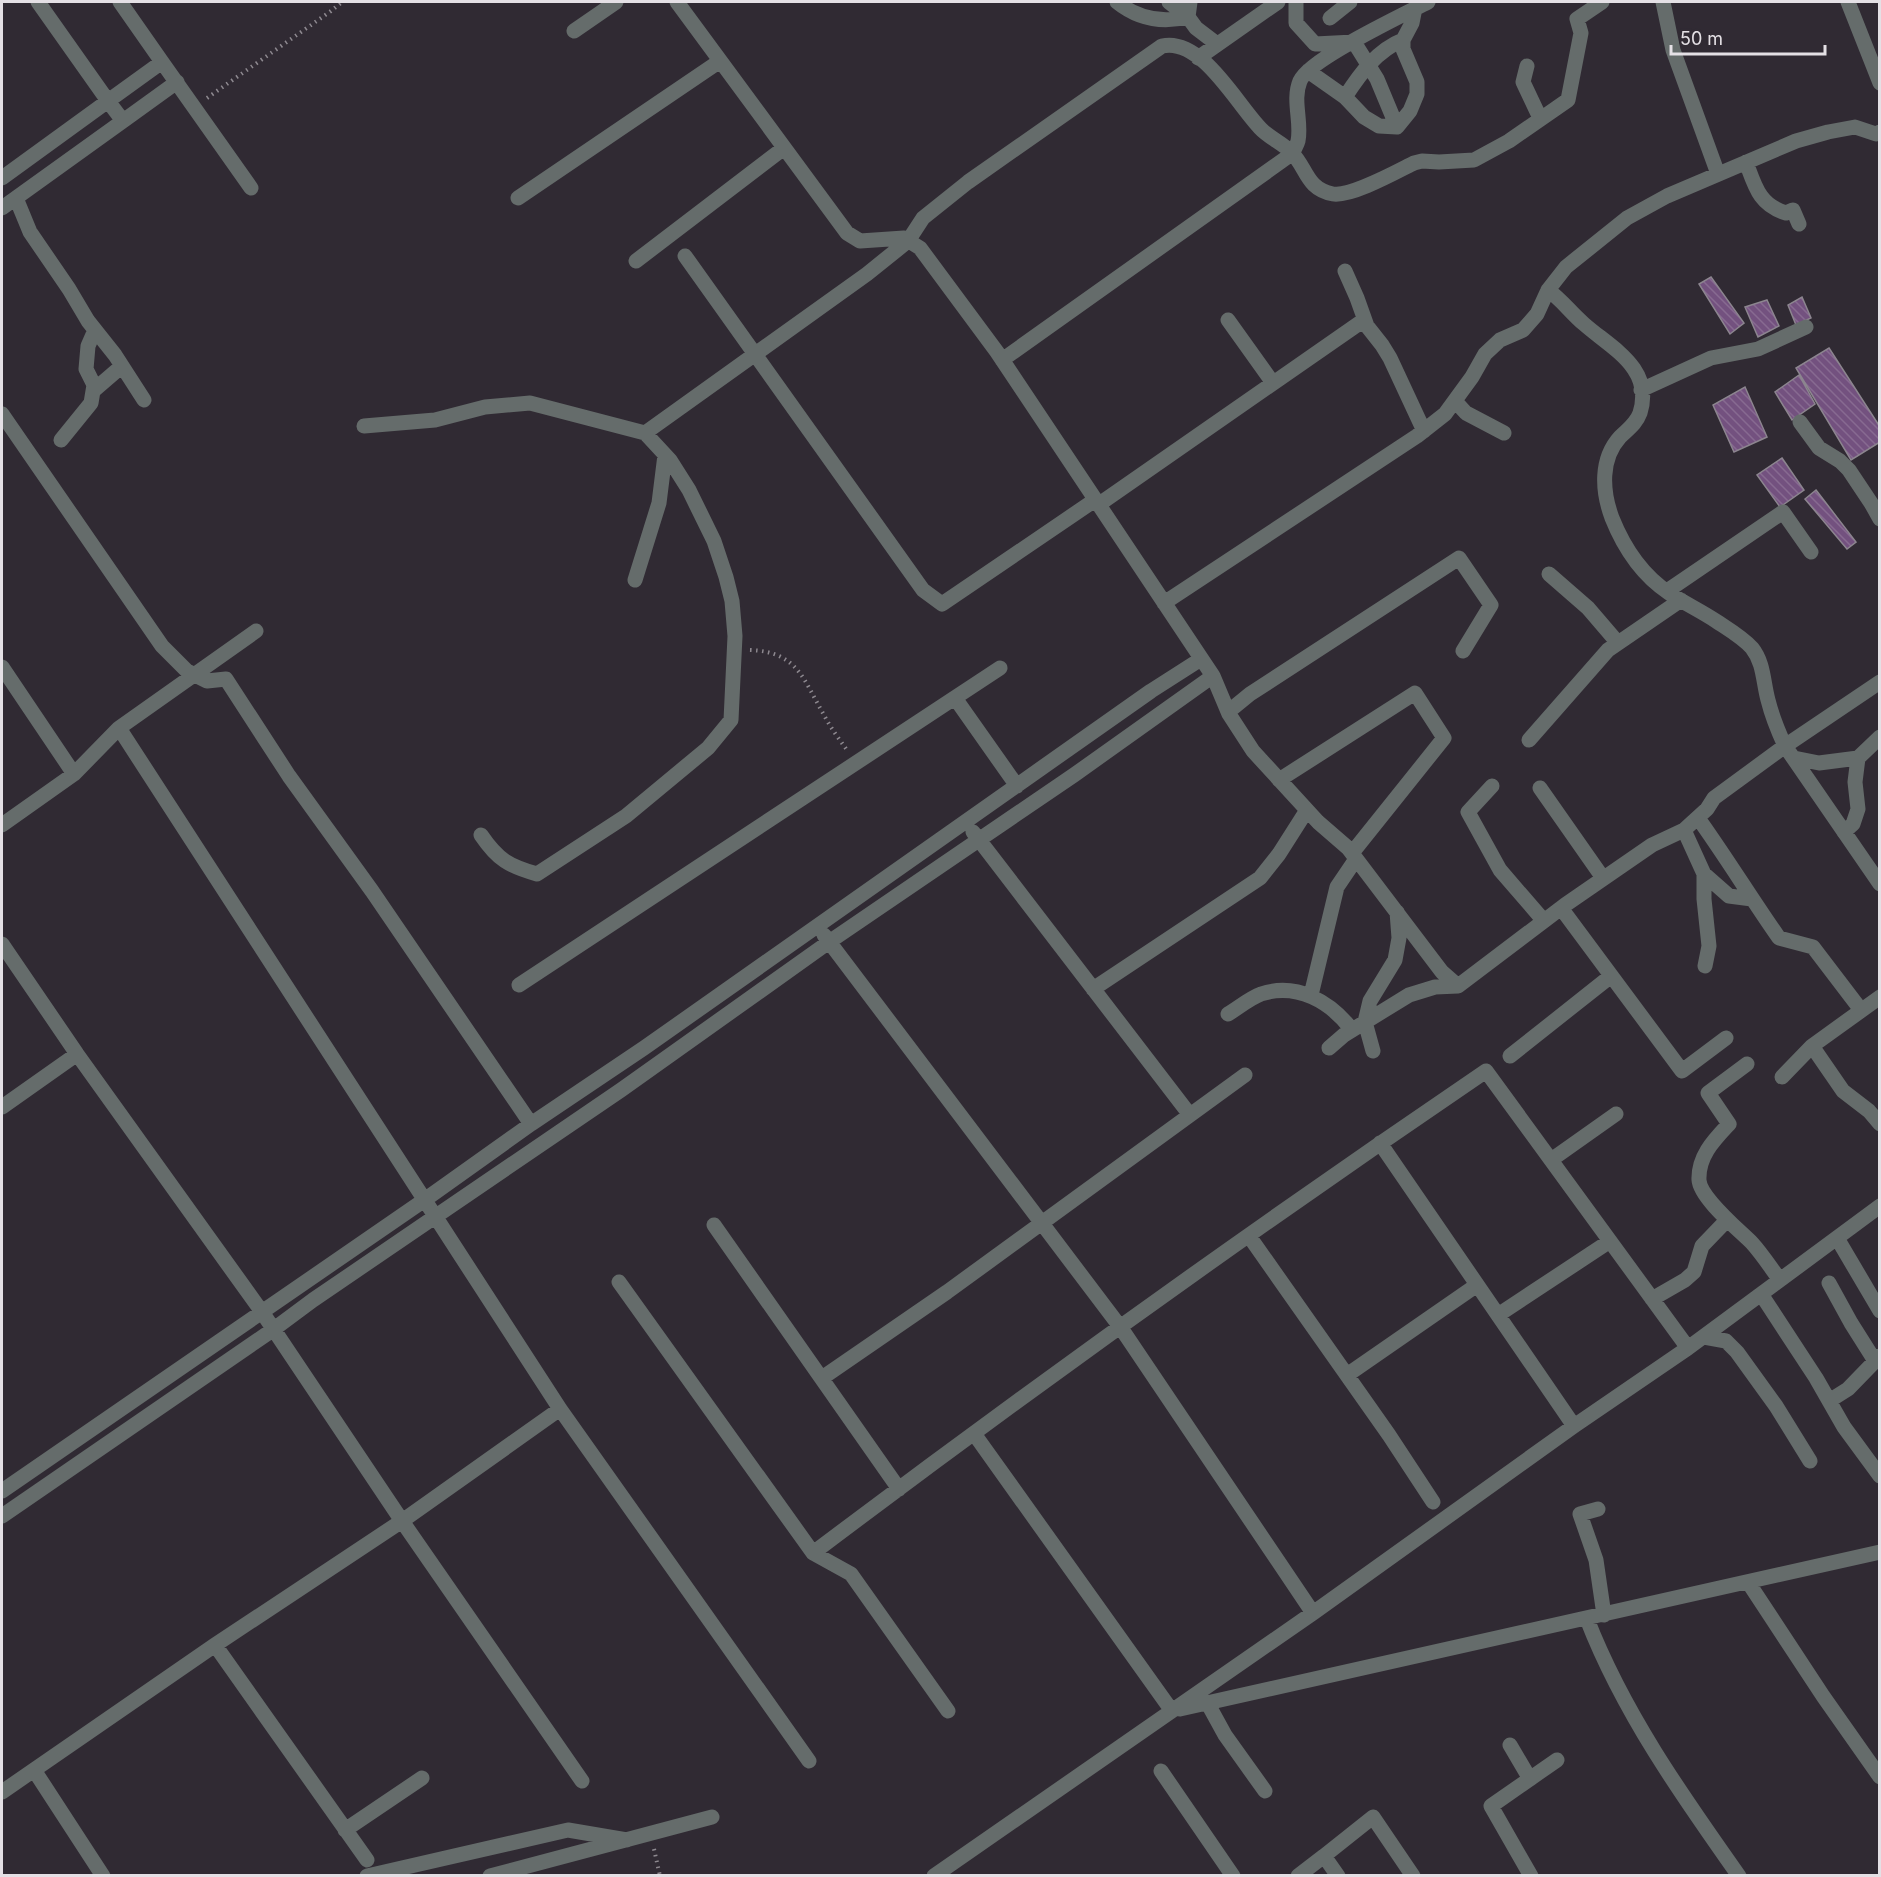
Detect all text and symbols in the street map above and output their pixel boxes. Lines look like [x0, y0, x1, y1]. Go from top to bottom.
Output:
scale bar [1671, 18, 1826, 56]
text: 50 m [1680, 28, 1723, 49]

